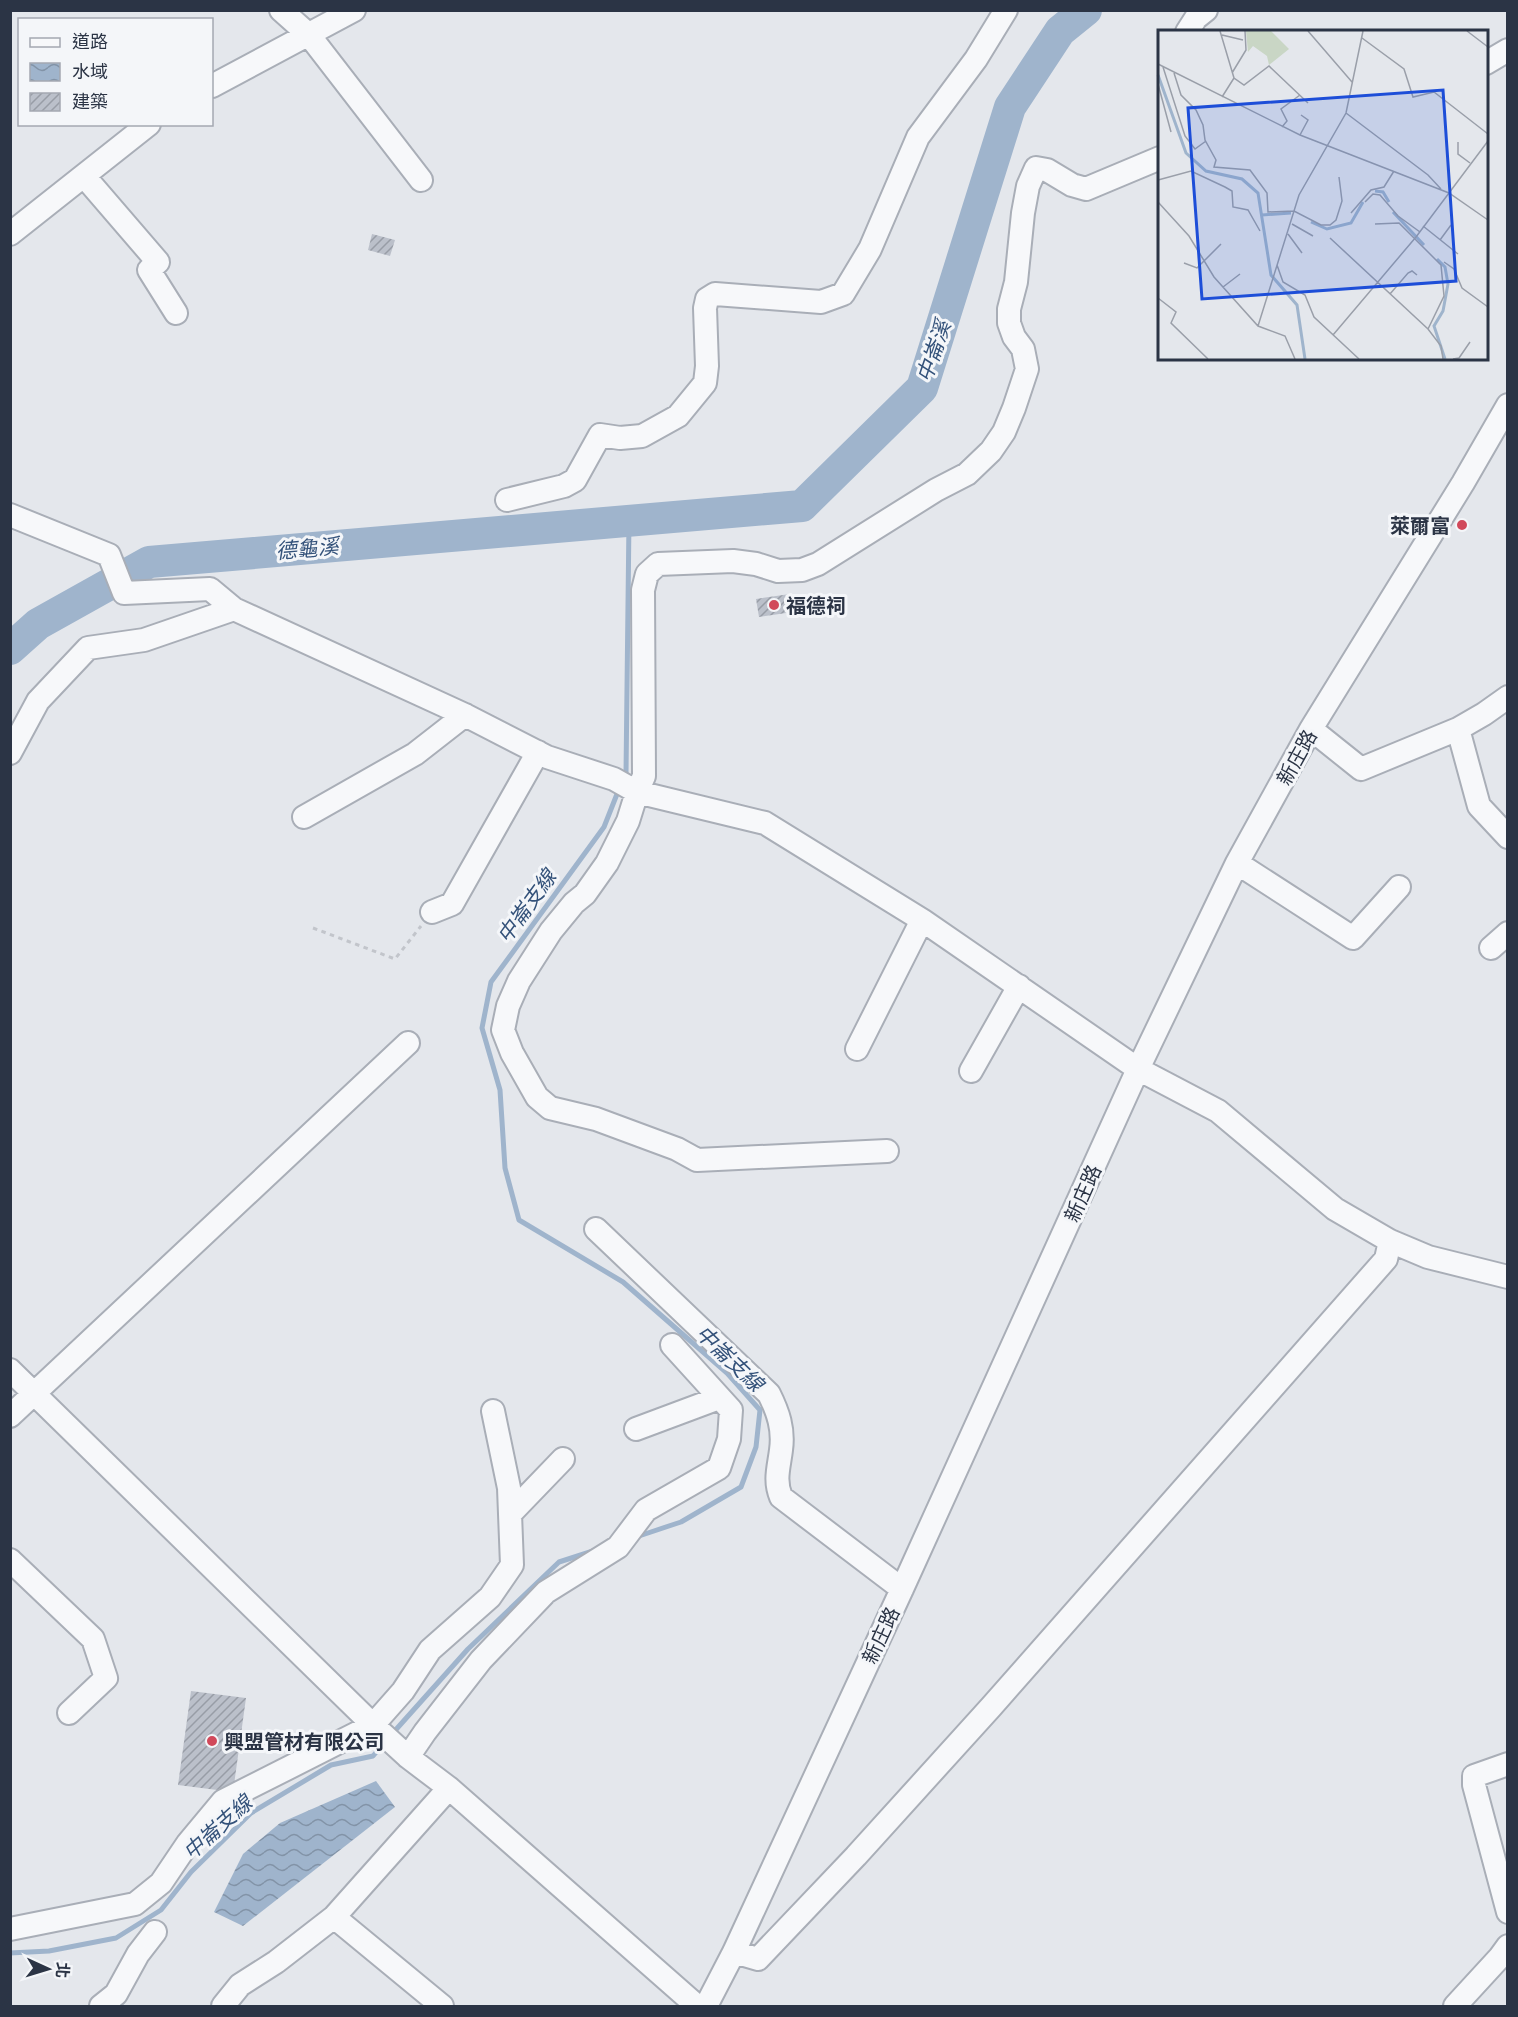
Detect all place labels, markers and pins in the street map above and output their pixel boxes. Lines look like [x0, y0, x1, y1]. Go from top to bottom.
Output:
place label: 萊爾富 [1390, 513, 1450, 537]
marker: 萊爾富 [1455, 518, 1469, 532]
place label: 福德祠 [786, 593, 846, 617]
marker: 福德祠 [767, 598, 781, 612]
place label: 興盟管材有限公司 [224, 1729, 384, 1753]
marker: 興盟管材有限公司 [205, 1734, 219, 1748]

